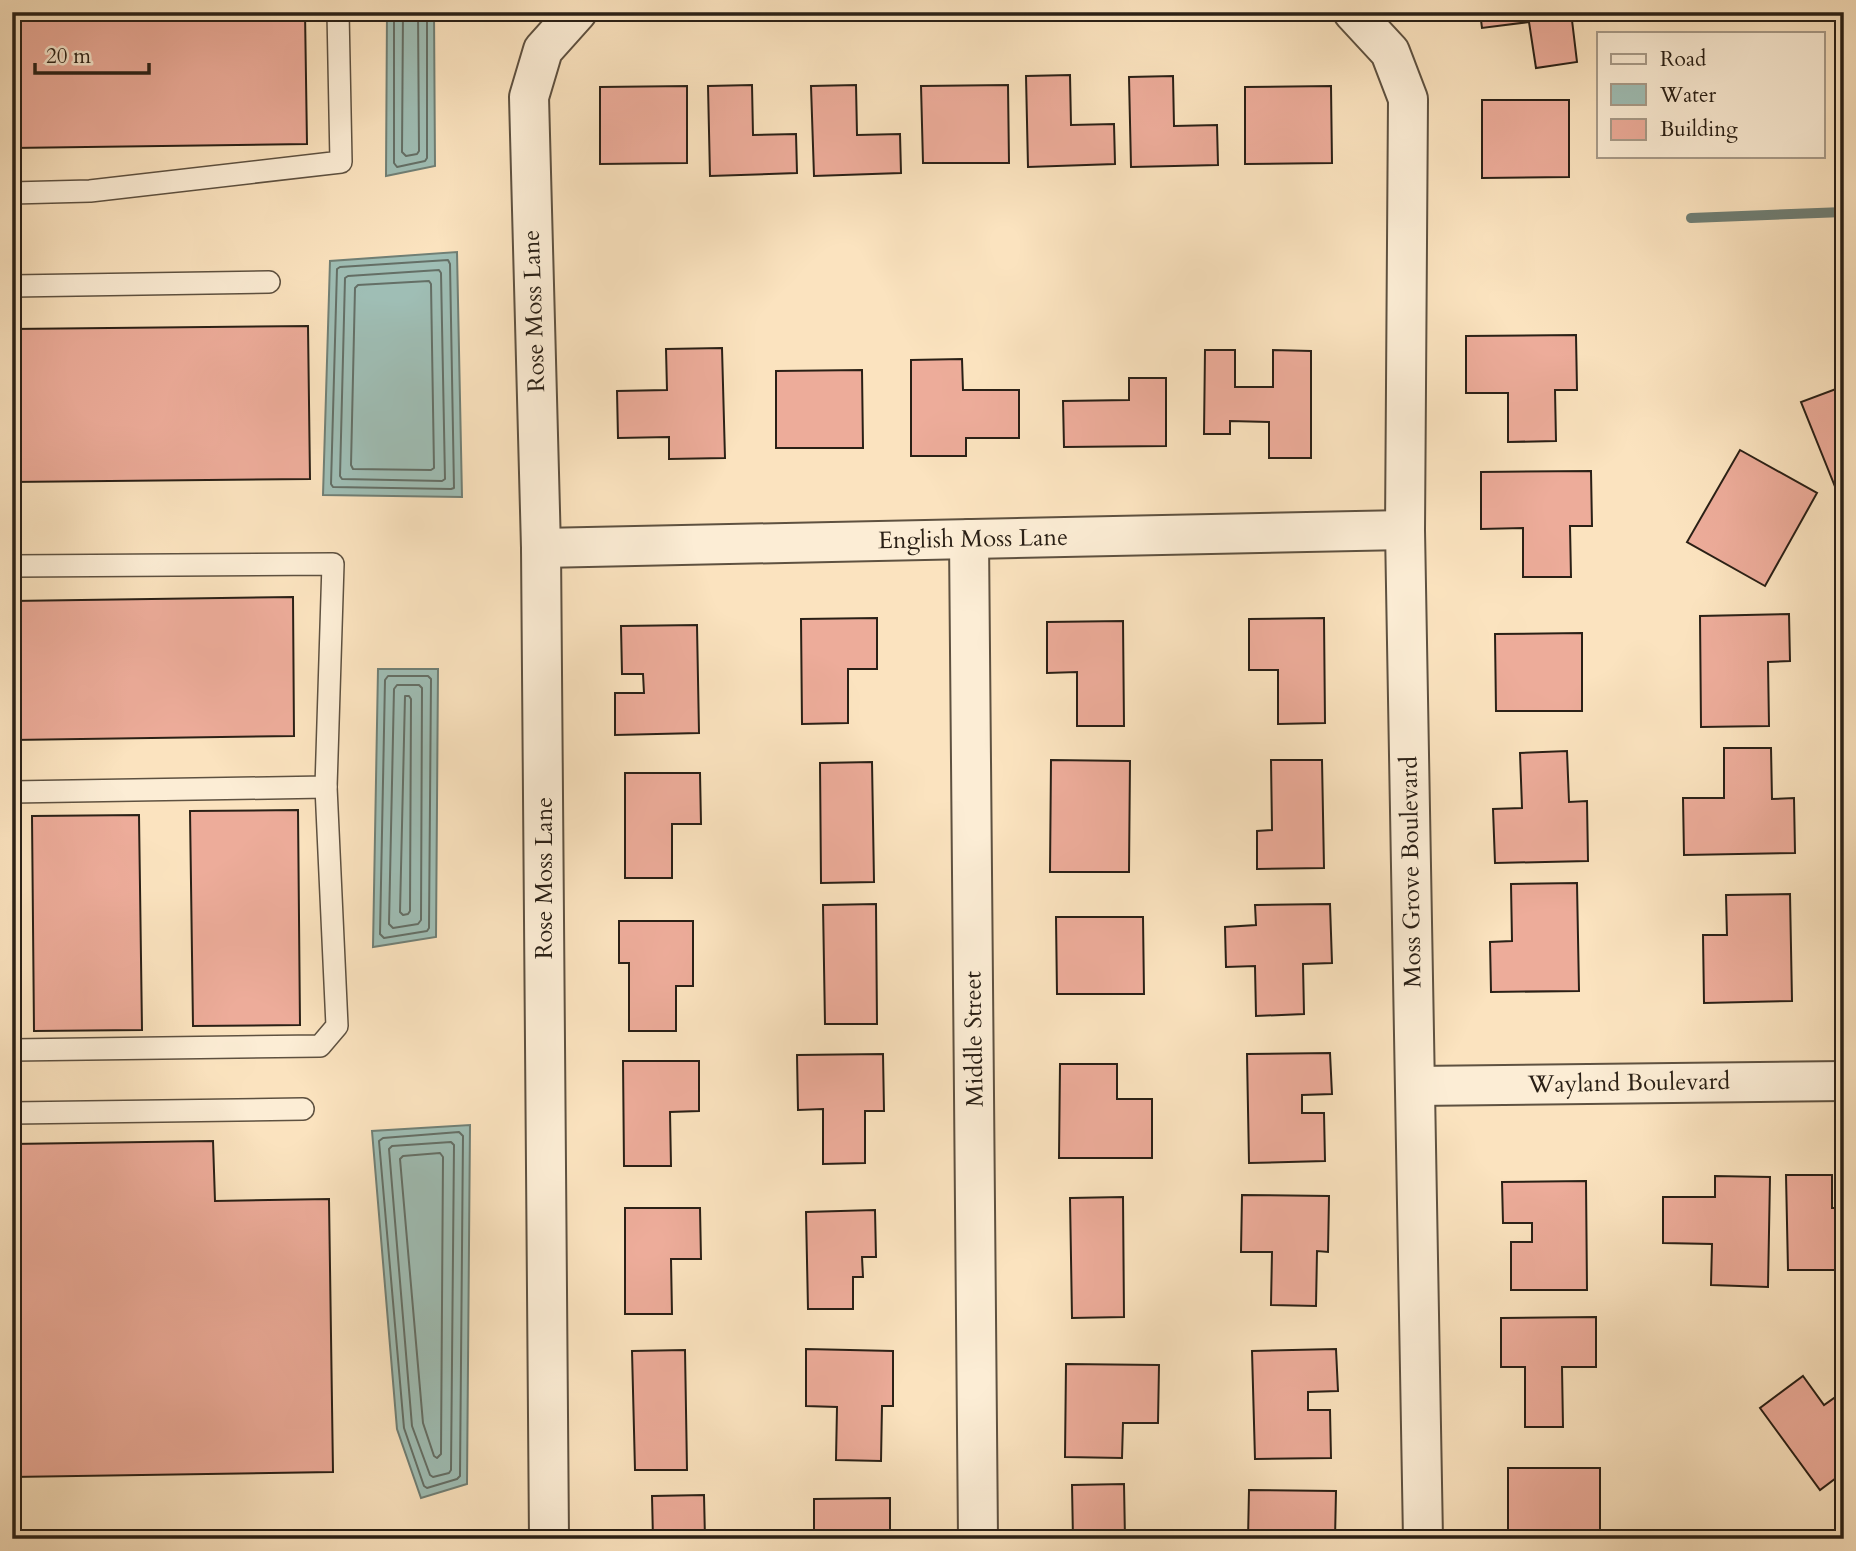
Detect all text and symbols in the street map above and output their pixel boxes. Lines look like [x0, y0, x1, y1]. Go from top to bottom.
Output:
scale bar [35, 32, 149, 76]
legend [1597, 32, 1825, 158]
text: 20 m [46, 42, 91, 71]
text: Road [1660, 45, 1706, 74]
text: Water [1659, 81, 1716, 110]
text: Building [1660, 115, 1738, 144]
street label: Rose Moss Lane [515, 229, 553, 393]
street label: English Moss Lane [878, 521, 1068, 557]
street label: Moss Grove Boulevard [1392, 756, 1430, 988]
street label: Rose Moss Lane [528, 797, 561, 959]
street label: Middle Street [956, 970, 992, 1107]
street label: Wayland Boulevard [1527, 1065, 1731, 1101]

